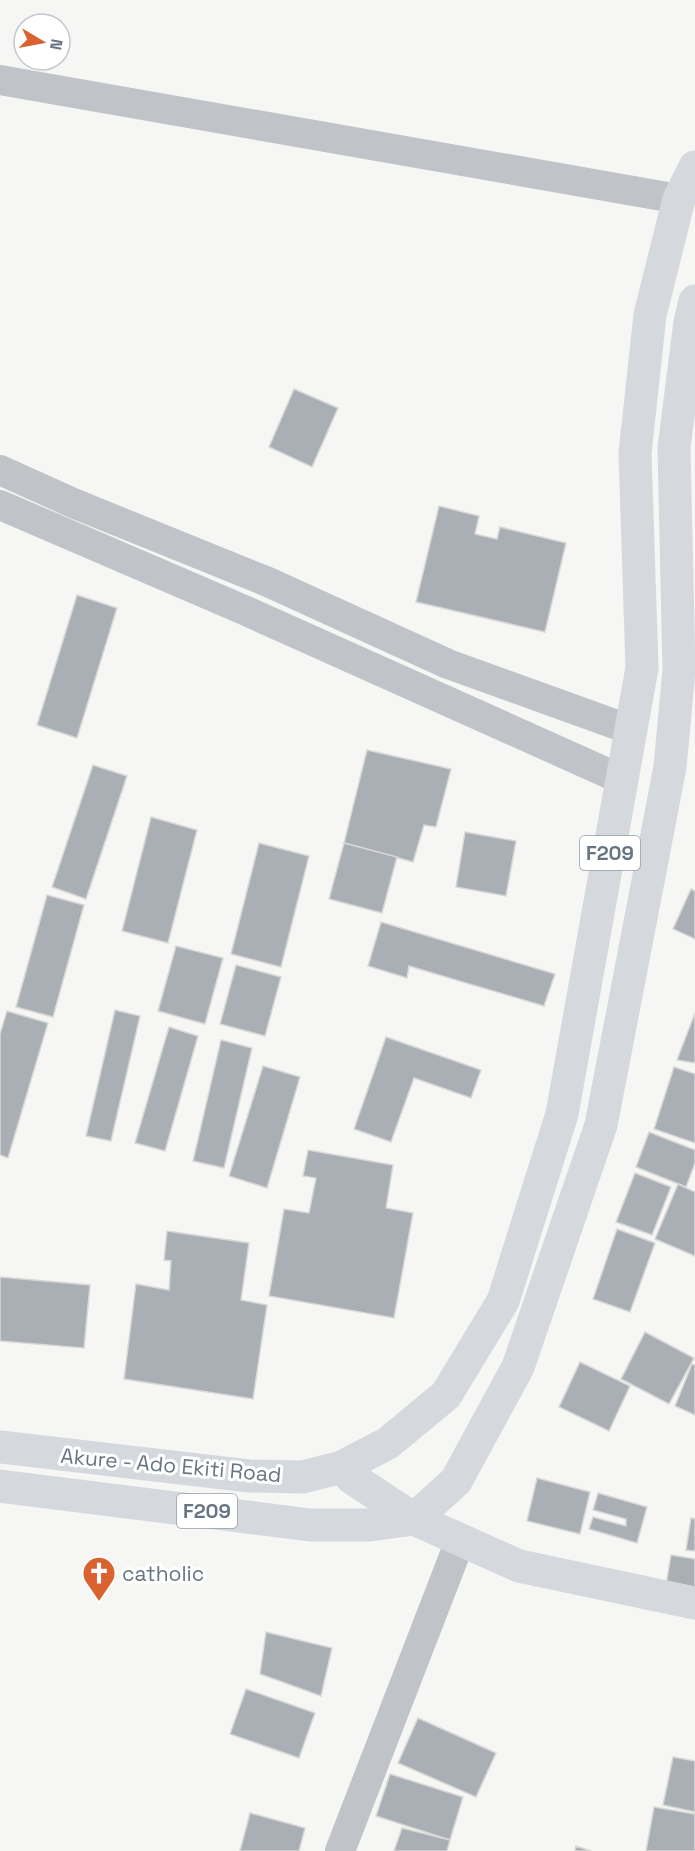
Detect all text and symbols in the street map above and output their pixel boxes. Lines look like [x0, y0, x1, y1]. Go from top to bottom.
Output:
north arrow [12, 12, 72, 72]
text: N [45, 37, 68, 52]
road number: F209 [580, 836, 640, 870]
street label: Akure - Ado Ekiti Road [60, 1442, 282, 1488]
road number: F209 [177, 1494, 237, 1528]
church icon: catholic [81, 1555, 117, 1602]
place label: catholic [122, 1560, 204, 1587]

